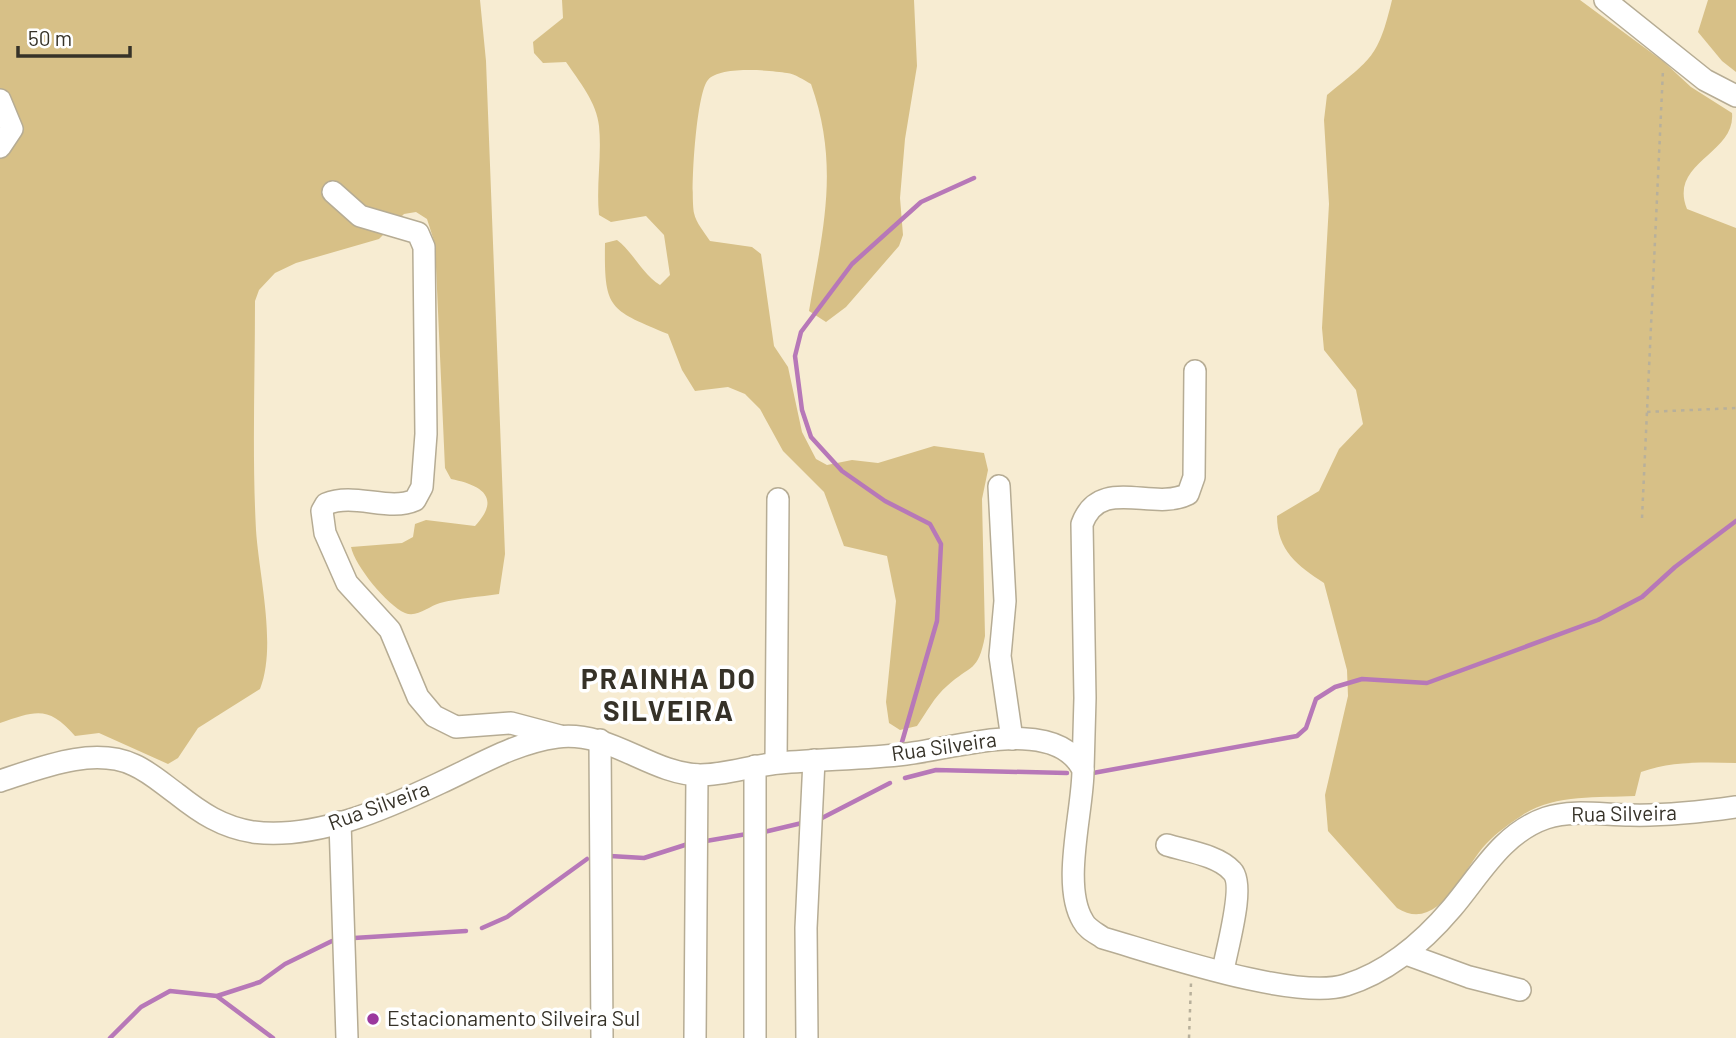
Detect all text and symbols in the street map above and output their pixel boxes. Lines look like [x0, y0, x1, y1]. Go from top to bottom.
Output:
scale bar [18, 14, 130, 58]
text: 50 m [28, 25, 72, 50]
district label: PRAINHA DO SILVEIRA [581, 661, 757, 727]
street label: Rua Silveira [890, 726, 998, 765]
street label: Rua Silveira [324, 775, 433, 834]
street label: Rua Silveira [1571, 799, 1677, 826]
place label: Estacionamento Silveira Sul [387, 1005, 640, 1030]
marker: Estacionamento Silveira Sul [365, 1011, 381, 1027]

